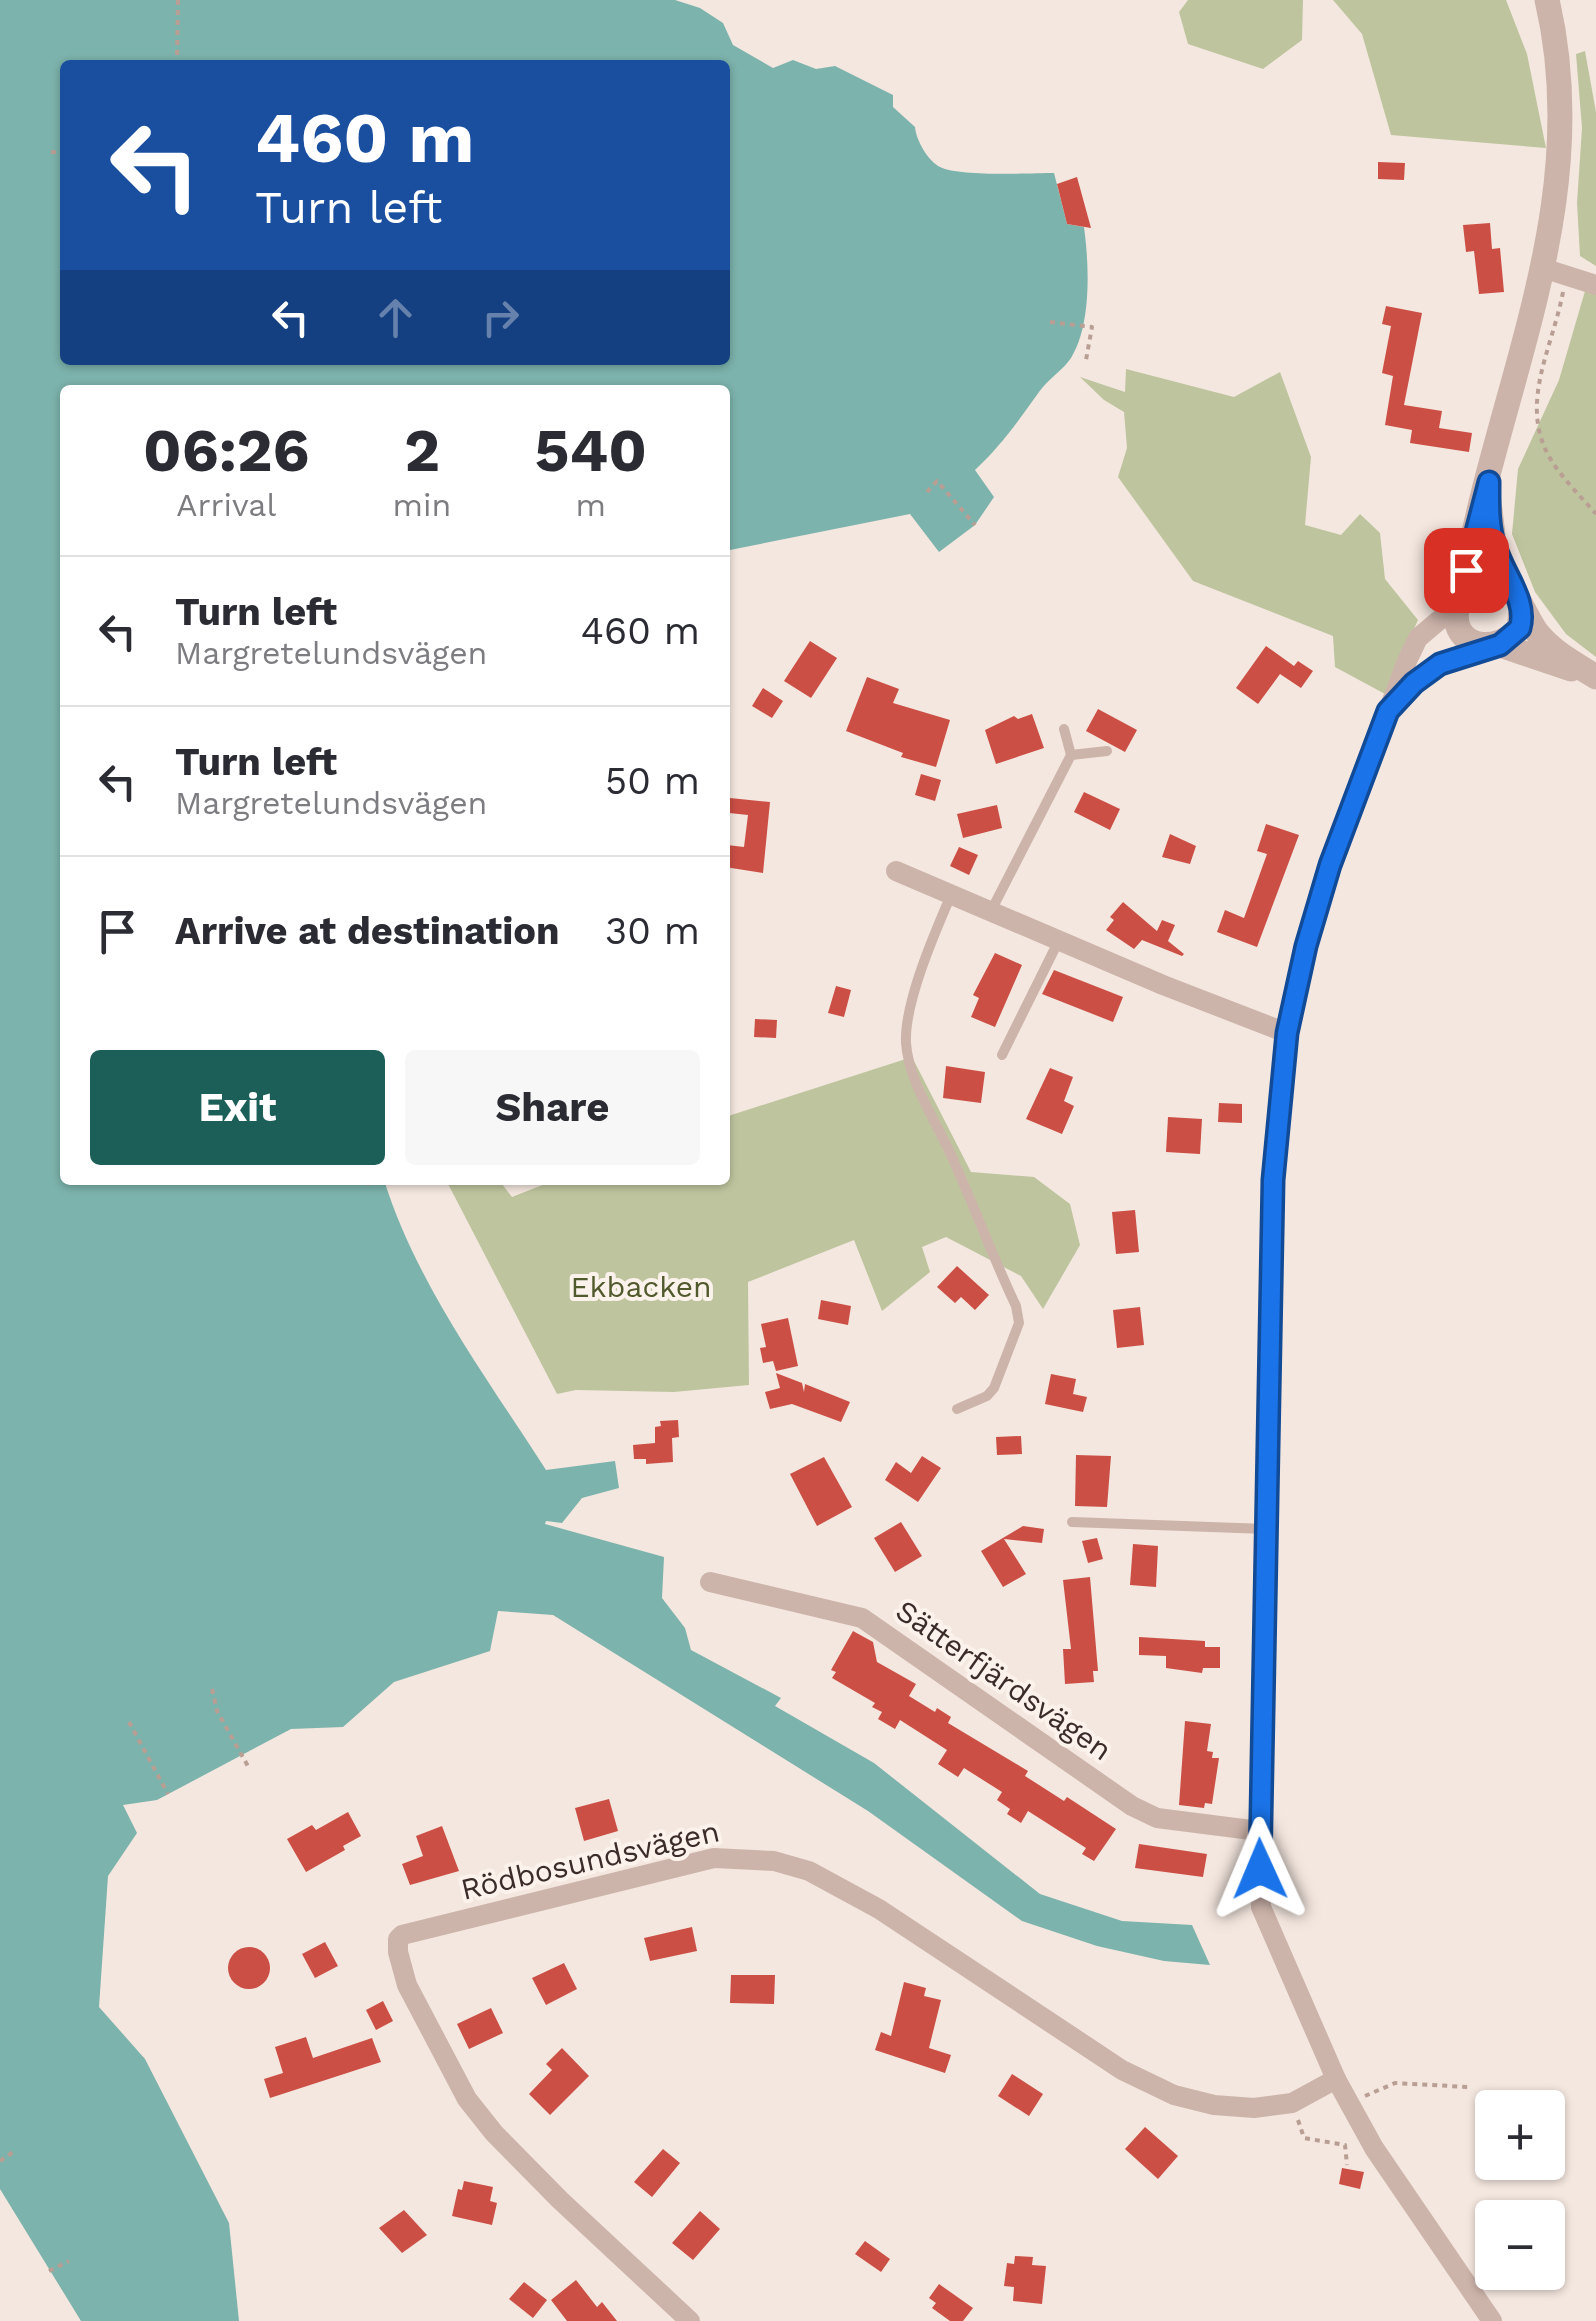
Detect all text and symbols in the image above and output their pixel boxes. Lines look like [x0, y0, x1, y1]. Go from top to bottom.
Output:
text: 460 m [255, 97, 474, 179]
icon: left [90, 100, 220, 230]
text: Turn left [255, 181, 442, 234]
icon: left [263, 290, 318, 345]
icon: ahead [368, 290, 423, 345]
icon: right [473, 290, 528, 345]
text: 06:26 [143, 415, 310, 486]
text: 2 [404, 415, 440, 486]
text: 540 [535, 415, 647, 486]
text: Arrival [176, 486, 276, 524]
text: min [393, 486, 451, 524]
text: m [575, 486, 606, 524]
pin [1424, 528, 1509, 613]
icon: arrive [1439, 543, 1494, 598]
text: Turn left [175, 590, 337, 634]
icon: left [90, 604, 145, 659]
text: 460 m [581, 609, 700, 653]
text: Margretelundsvägen [175, 634, 487, 672]
text: Turn left [175, 740, 337, 784]
icon: left [90, 754, 145, 809]
text: 50 m [605, 759, 700, 803]
text: Margretelundsvägen [175, 784, 487, 822]
icon: arrive [90, 904, 145, 959]
text: Arrive at destination [175, 909, 560, 953]
text: 30 m [605, 909, 700, 953]
button: Exit [90, 1050, 385, 1165]
button: Share [405, 1050, 700, 1165]
park label: Ekbacken [570, 1269, 712, 1304]
street label: Sätterfjärdsvägen [890, 1593, 1118, 1767]
street label: Rödbosundsvägen [457, 1813, 723, 1907]
position arrow [1208, 1817, 1312, 1921]
map controls [1475, 2090, 1565, 2290]
button: + [1475, 2090, 1565, 2180]
button: − [1475, 2200, 1565, 2290]

